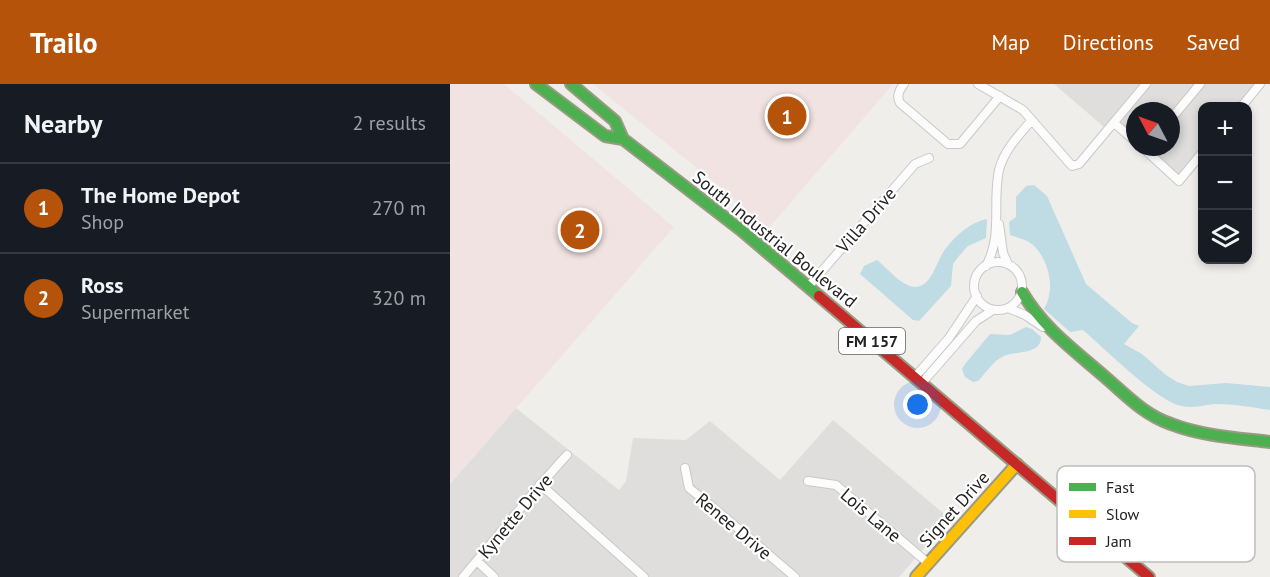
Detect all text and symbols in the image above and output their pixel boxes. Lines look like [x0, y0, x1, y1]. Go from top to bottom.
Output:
text: Trailo [30, 24, 97, 61]
text: Map [991, 29, 1030, 56]
text: Directions [1063, 29, 1154, 56]
text: Saved [1187, 29, 1240, 56]
pin: 1 [768, 93, 806, 138]
north arrow [1126, 102, 1180, 156]
map controls [1198, 102, 1252, 264]
button: + [1198, 102, 1252, 156]
text: Nearby [24, 107, 102, 140]
text: 2 results [353, 110, 426, 136]
button: − [1198, 156, 1252, 210]
street label: South Industrial Boulevard [688, 166, 862, 312]
text: The Home Depot [81, 181, 240, 209]
street label: Villa Drive [831, 182, 901, 258]
text: 1 [38, 195, 49, 221]
text: 270 m [372, 195, 426, 221]
pin: 2 [560, 208, 600, 252]
text: Shop [81, 209, 124, 235]
button: layers [1198, 210, 1252, 264]
text: Ross [81, 271, 124, 299]
text: 2 [38, 285, 49, 311]
text: 320 m [372, 285, 426, 311]
text: Supermarket [81, 299, 189, 325]
road number: FM 157 [839, 328, 905, 354]
your location [903, 390, 932, 419]
street label: Signet Drive [914, 466, 994, 552]
legend [1057, 466, 1255, 562]
street label: Kynette Drive [473, 469, 557, 563]
text: Fast [1106, 477, 1135, 497]
street label: Lois Lane [836, 483, 906, 547]
street label: Renee Drive [691, 488, 777, 564]
text: Slow [1106, 504, 1140, 524]
text: Jam [1105, 531, 1132, 551]

